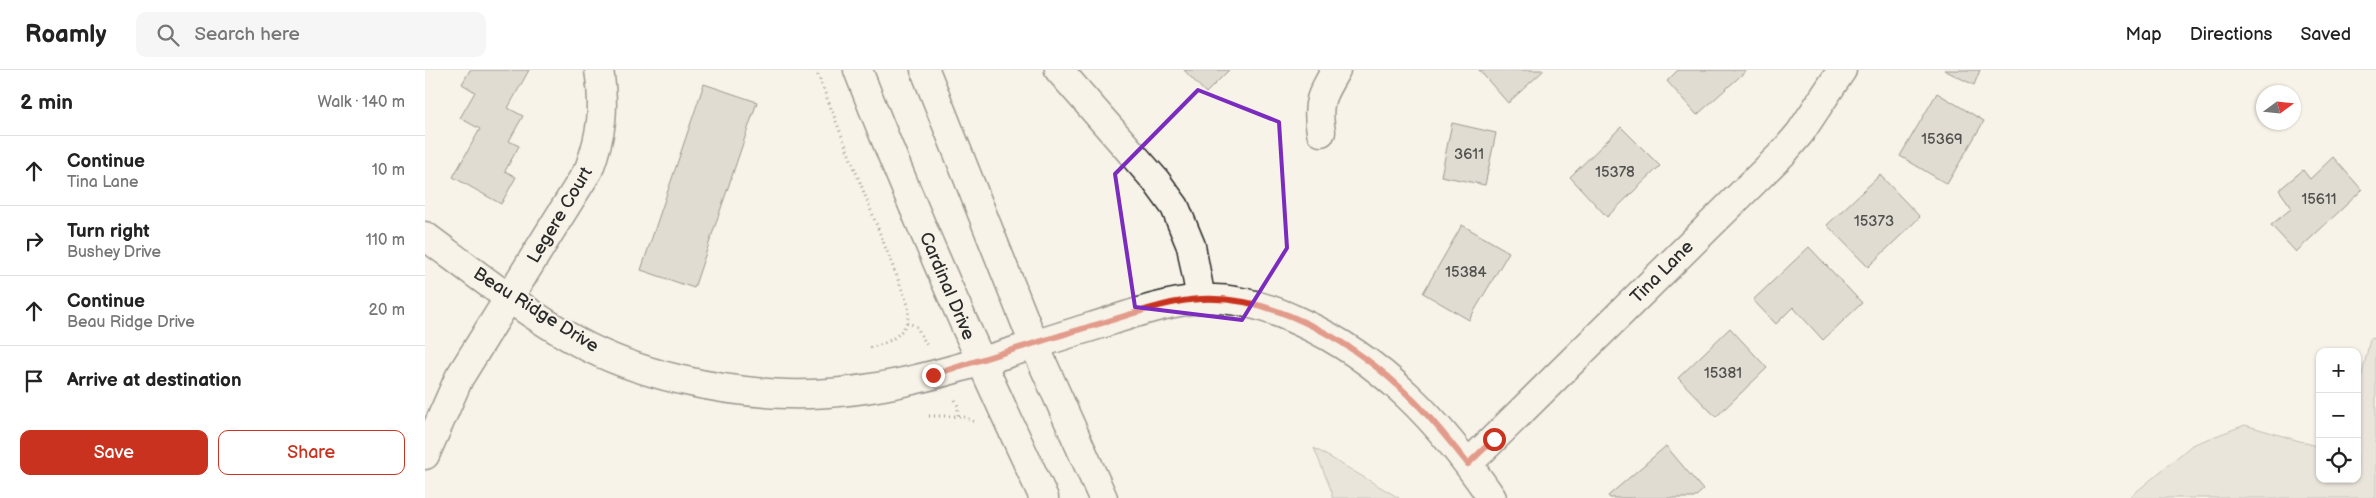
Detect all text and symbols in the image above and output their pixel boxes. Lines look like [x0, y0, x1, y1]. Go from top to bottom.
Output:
search box [136, 12, 486, 57]
text: Roamly [25, 20, 106, 49]
icon: search [154, 21, 182, 49]
text: Search here [194, 23, 300, 46]
text: Map [2126, 24, 2162, 45]
text: Directions [2190, 24, 2272, 45]
text: Saved [2300, 24, 2351, 45]
north arrow [2256, 85, 2301, 130]
text: 2 min [20, 90, 73, 115]
text: Walk · 140 m [318, 93, 405, 112]
house number: 15369 [1921, 130, 1963, 149]
house number: 3611 [1454, 145, 1484, 164]
text: Continue [67, 150, 145, 173]
icon: ahead [20, 157, 48, 185]
text: 10 m [372, 161, 405, 180]
street label: Legere Court [523, 163, 597, 267]
house number: 15378 [1595, 163, 1635, 182]
text: Tina Lane [67, 173, 138, 192]
house number: 15611 [2301, 190, 2337, 209]
house number: 15373 [1854, 212, 1894, 231]
text: Turn right [67, 220, 150, 243]
icon: right [20, 227, 48, 255]
street label: Cardinal Drive [915, 229, 979, 343]
text: 110 m [366, 231, 405, 250]
street label: Tina Lane [1626, 236, 1698, 308]
text: Bushey Drive [67, 243, 161, 262]
street label: Beau Ridge Drive [470, 263, 603, 357]
house number: 15384 [1445, 263, 1487, 282]
text: Continue [67, 290, 145, 313]
icon: ahead [20, 297, 48, 325]
text: 20 m [369, 301, 405, 320]
text: Beau Ridge Drive [67, 313, 195, 332]
map controls [2316, 348, 2361, 483]
button: + [2316, 348, 2361, 393]
route end [922, 364, 945, 387]
house number: 15381 [1704, 364, 1742, 383]
icon: arrive [20, 367, 48, 395]
text: Arrive at destination [67, 369, 242, 392]
button: − [2316, 393, 2361, 438]
route start [1483, 428, 1506, 451]
button: Save [20, 430, 208, 475]
button: Share [218, 430, 405, 475]
button: locate [2316, 438, 2361, 483]

